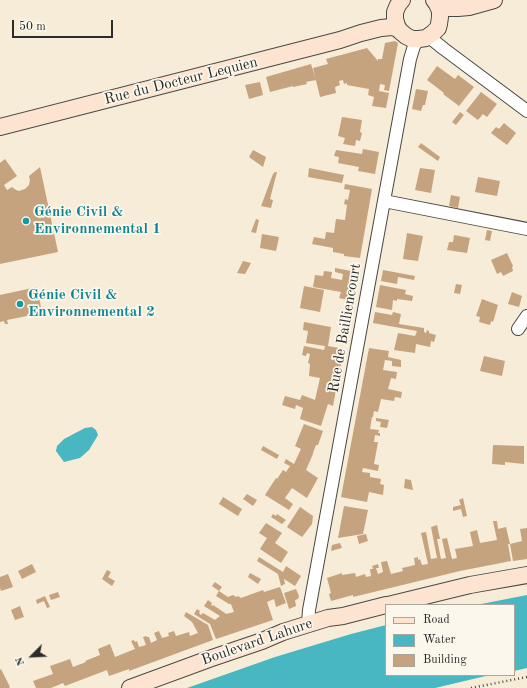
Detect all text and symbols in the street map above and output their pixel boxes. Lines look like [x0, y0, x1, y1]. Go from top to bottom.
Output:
scale bar [14, 12, 115, 38]
text: 50 m [19, 21, 46, 33]
street label: Rue du Docteur Lequien [102, 53, 260, 109]
place label: Génie Civil & Environnemental 1 [34, 203, 161, 238]
marker: Génie Civil & Environnemental 1 [21, 216, 31, 226]
street label: Rue de Bailliencourt [325, 262, 365, 394]
place label: Génie Civil & Environnemental 2 [28, 286, 155, 321]
marker: Génie Civil & Environnemental 2 [15, 299, 25, 309]
legend [385, 604, 515, 676]
text: Road [423, 614, 450, 626]
street label: Boulevard Lahure [199, 615, 315, 669]
text: Water [423, 634, 455, 646]
north arrow [12, 636, 52, 676]
text: Building [423, 654, 467, 666]
text: N [14, 655, 27, 667]

